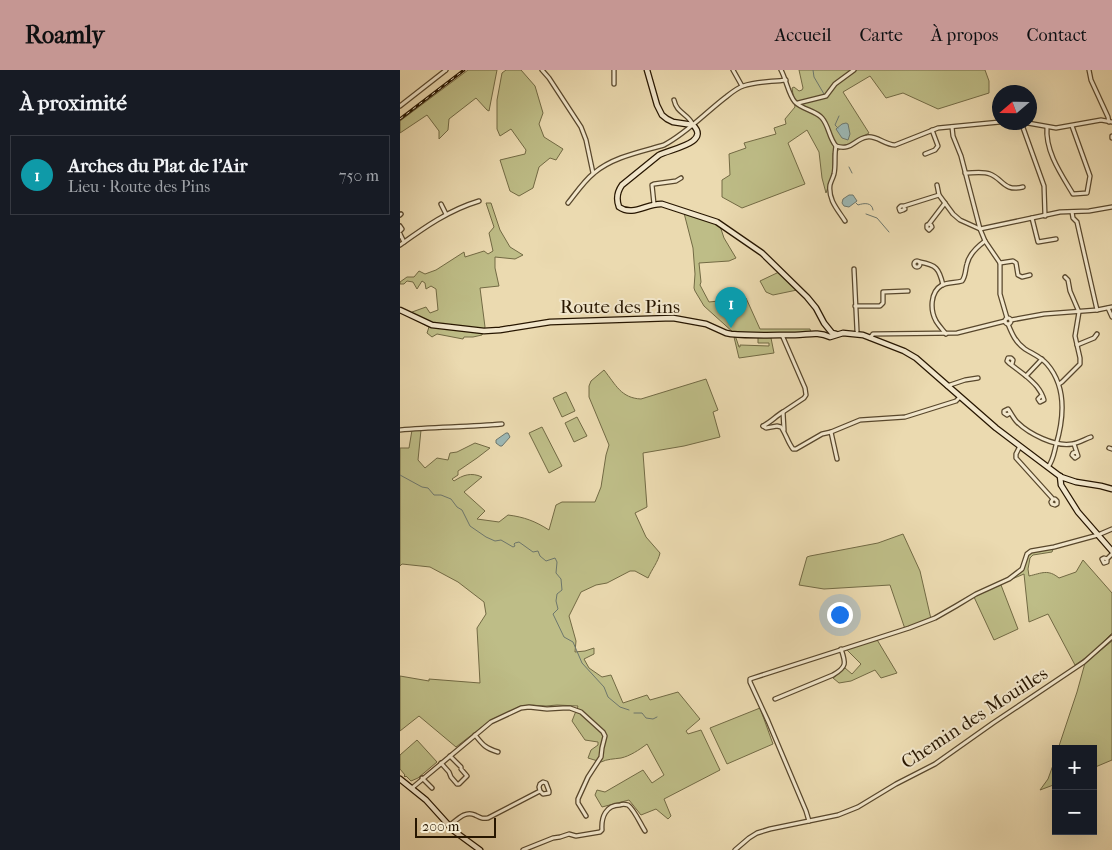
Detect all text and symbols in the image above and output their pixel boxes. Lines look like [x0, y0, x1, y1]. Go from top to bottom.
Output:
text: Roamly [25, 21, 104, 49]
text: Accueil [775, 25, 832, 46]
text: Carte [860, 25, 903, 46]
text: À propos [931, 25, 998, 46]
text: Contact [1026, 25, 1087, 46]
north arrow [992, 85, 1037, 130]
text: À proximité [20, 91, 127, 115]
text: Arches du Plat de l'Air [68, 155, 248, 177]
text: 1 [34, 166, 40, 185]
text: 750 m [339, 166, 379, 185]
text: Lieu · Route des Pins [68, 177, 210, 196]
pin: 1 [715, 287, 747, 328]
street label: Route des Pins [560, 296, 680, 318]
your location [827, 602, 853, 628]
street label: Chemin des Mouilles [897, 662, 1052, 773]
map controls [1052, 745, 1097, 835]
button: + [1052, 745, 1097, 790]
button: − [1052, 790, 1097, 835]
scale bar [415, 815, 496, 838]
text: 200 m [422, 818, 459, 835]

